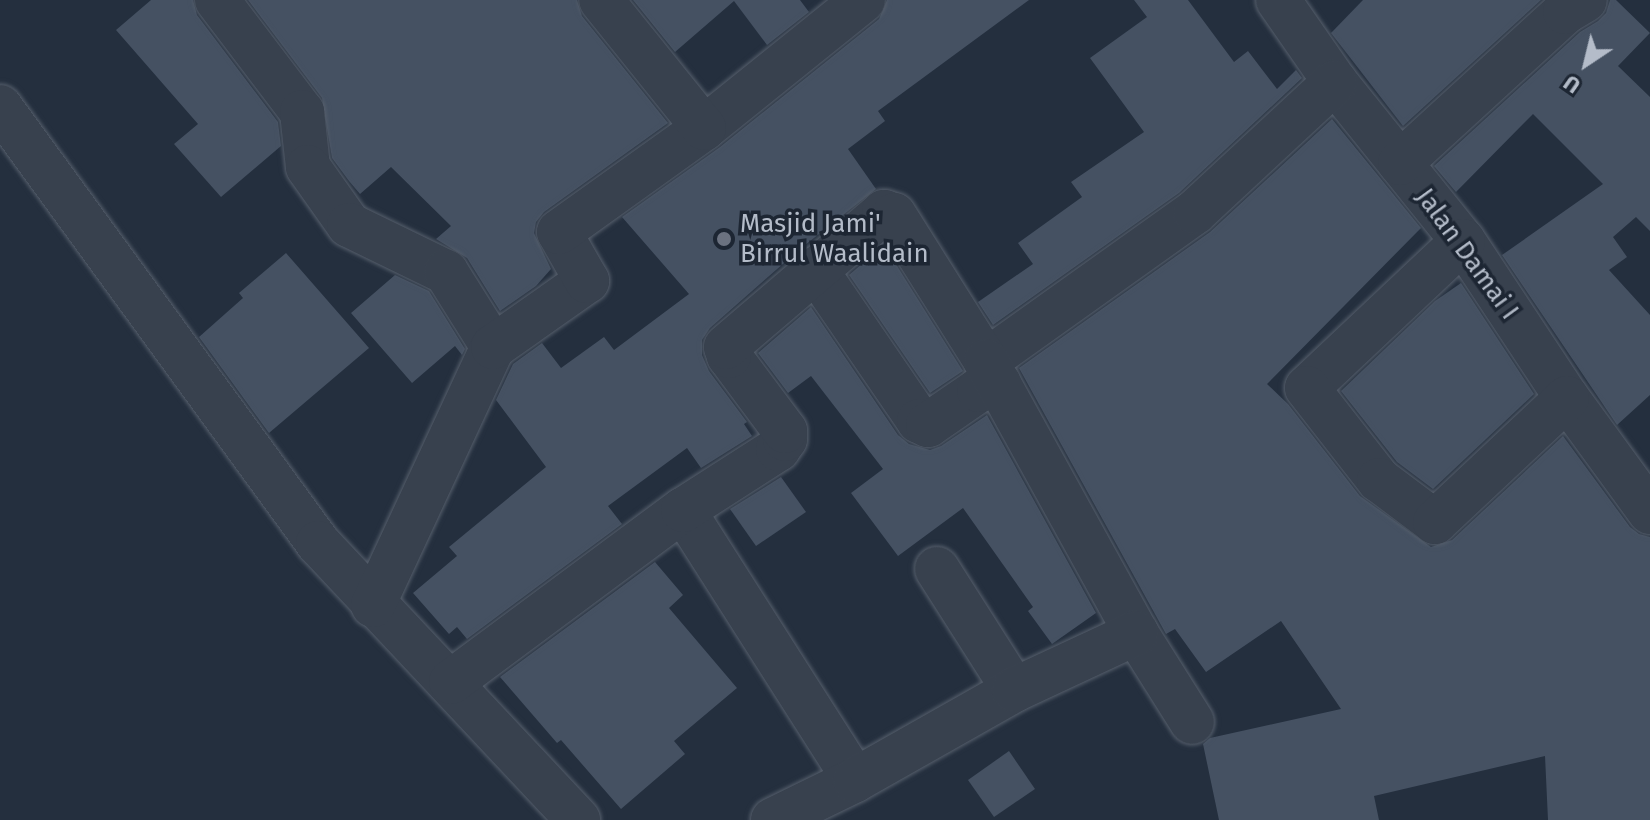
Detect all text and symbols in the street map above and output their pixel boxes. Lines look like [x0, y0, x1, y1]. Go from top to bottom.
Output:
north arrow [1546, 24, 1626, 104]
text: U [1558, 69, 1586, 99]
street label: Jalan Damai I [1409, 182, 1525, 326]
place label: Masjid Jami' Birrul Waalidain [740, 208, 929, 270]
marker: Masjid Jami' Birrul Waalidain [715, 230, 733, 248]

